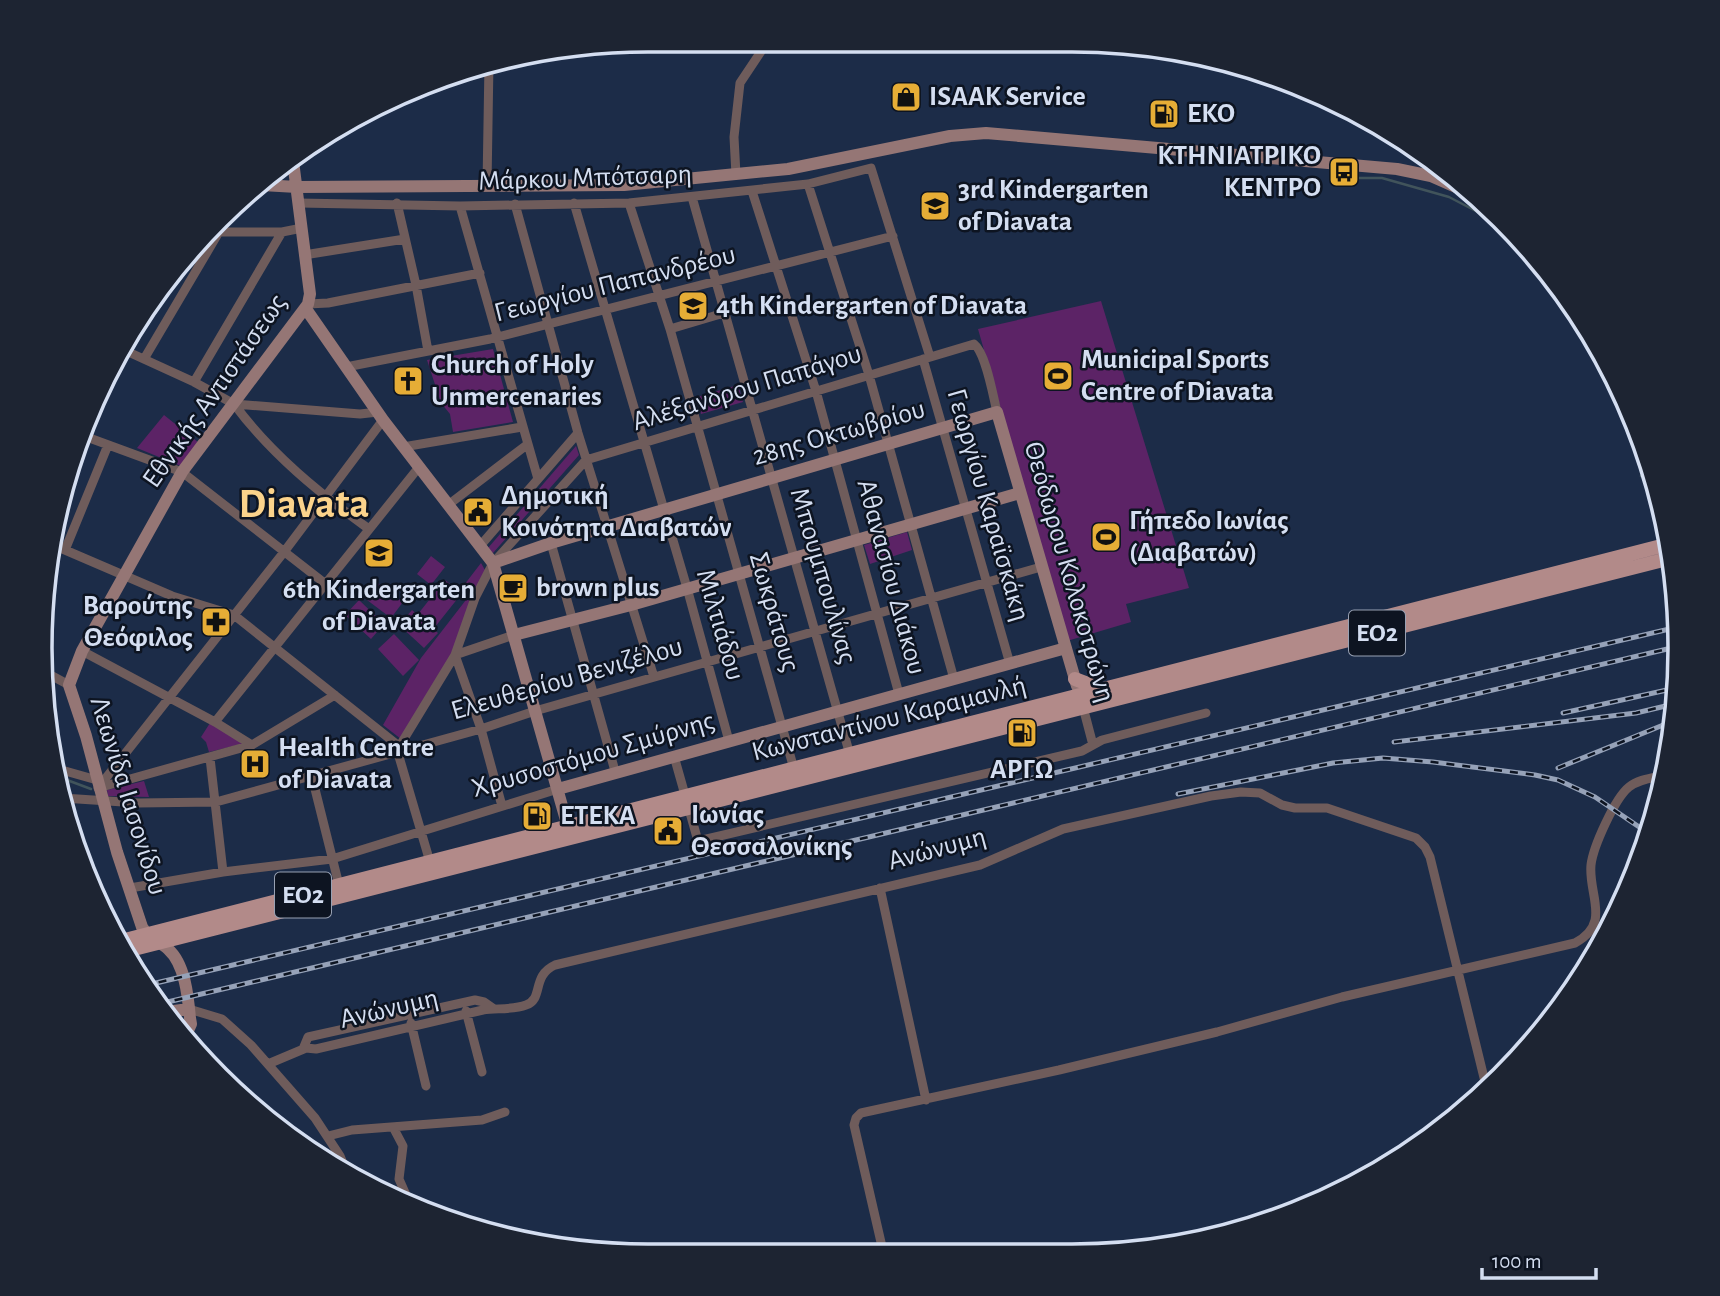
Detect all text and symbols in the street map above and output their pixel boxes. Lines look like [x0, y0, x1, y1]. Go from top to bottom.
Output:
shop icon: ISAAK Service [889, 80, 923, 114]
place label: ISAAK Service [929, 83, 1086, 111]
fuel station icon: EKO [1147, 97, 1181, 131]
place label: EKO [1187, 100, 1235, 128]
place label: ΚΤΗΝΙΑΤΡΙΚΟ ΚΕΝΤΡΟ [1157, 142, 1321, 202]
bus stop icon: ΚΤΗΝΙΑΤΡΙΚΟ ΚΕΝΤΡΟ [1327, 155, 1361, 189]
street label: Μάρκου Μπότσαρη [478, 160, 692, 196]
place label: 3rd Kindergarten of Diavata [958, 176, 1149, 236]
school or university icon: 3rd Kindergarten of Diavata [918, 189, 952, 223]
street label: Γεωργίου Παπανδρέου [492, 240, 738, 328]
street label: Εθνικής Αντιστάσεως [138, 289, 292, 493]
school or university icon: 4th Kindergarten of Diavata [676, 289, 710, 323]
place label: 4th Kindergarten of Diavata [716, 292, 1027, 320]
street label: Αλέξανδρου Παπάγου [629, 340, 865, 436]
place label: Municipal Sports Centre of Diavata [1081, 346, 1274, 406]
place label: Church of Holy Unmercenaries [431, 351, 602, 411]
sports icon: Municipal Sports Centre of Diavata [1041, 359, 1075, 393]
church icon: Church of Holy Unmercenaries [391, 364, 425, 398]
street label: Γεωργίου Καραϊσκάκη [941, 386, 1035, 624]
street label: 28ης Οκτωβρίου [750, 395, 928, 471]
street label: Θεόδωρου Κολοκοτρώνη [1018, 439, 1120, 705]
street label: Αθανασίου Διάκου [851, 476, 931, 678]
place label: Δημοτική Κοινότητα Διαβατών [501, 482, 732, 542]
district label: Diavata [238, 483, 370, 525]
street label: Μπουμπουλίνας [785, 485, 861, 667]
public building icon: Δημοτική Κοινότητα Διαβατών [461, 495, 495, 529]
place label: Γήπεδο Ιωνίας (Διαβατών) [1129, 507, 1289, 567]
sports icon: Γήπεδο Ιωνίας (Διαβατών) [1089, 520, 1123, 554]
school or university icon: 6th Kindergarten of Diavata [362, 536, 396, 570]
street label: Σωκράτους [744, 549, 804, 675]
street label: Μιλτιάδου [691, 566, 749, 684]
cafe icon: brown plus [496, 571, 530, 605]
place label: brown plus [536, 574, 660, 602]
place label: 6th Kindergarten of Diavata [283, 576, 475, 636]
place label: Βαρούτης Θεόφιλος [83, 592, 193, 652]
pharmacy icon: Βαρούτης Θεόφιλος [199, 605, 233, 639]
road number: ΕΟ2 [1349, 610, 1405, 656]
street label: Ελευθερίου Βενιζέλου [448, 633, 686, 725]
street label: Κωνσταντίνου Καραμανλή [749, 671, 1029, 767]
street label: Λεωνίδα Ιασονίδου [85, 693, 171, 899]
street label: Χρυσοστόμου Σμύρνης [469, 707, 718, 803]
fuel station icon: ΑΡΓΩ [1005, 716, 1039, 750]
place label: Health Centre of Diavata [278, 734, 434, 794]
hospital icon: Health Centre of Diavata [238, 747, 272, 781]
place label: ΑΡΓΩ [990, 756, 1054, 784]
fuel station icon: ΕΤΕΚΑ [520, 799, 554, 833]
place label: Ιωνίας Θεσσαλονίκης [691, 801, 852, 861]
place label: ΕΤΕΚΑ [560, 802, 636, 830]
public building icon: Ιωνίας Θεσσαλονίκης [651, 814, 685, 848]
street label: Ανώνυμη [885, 823, 989, 875]
road number: ΕΟ2 [275, 873, 331, 918]
street label: Ανώνυμη [337, 984, 441, 1034]
scale bar [1482, 1236, 1596, 1280]
text: 100 m [1492, 1251, 1542, 1272]

